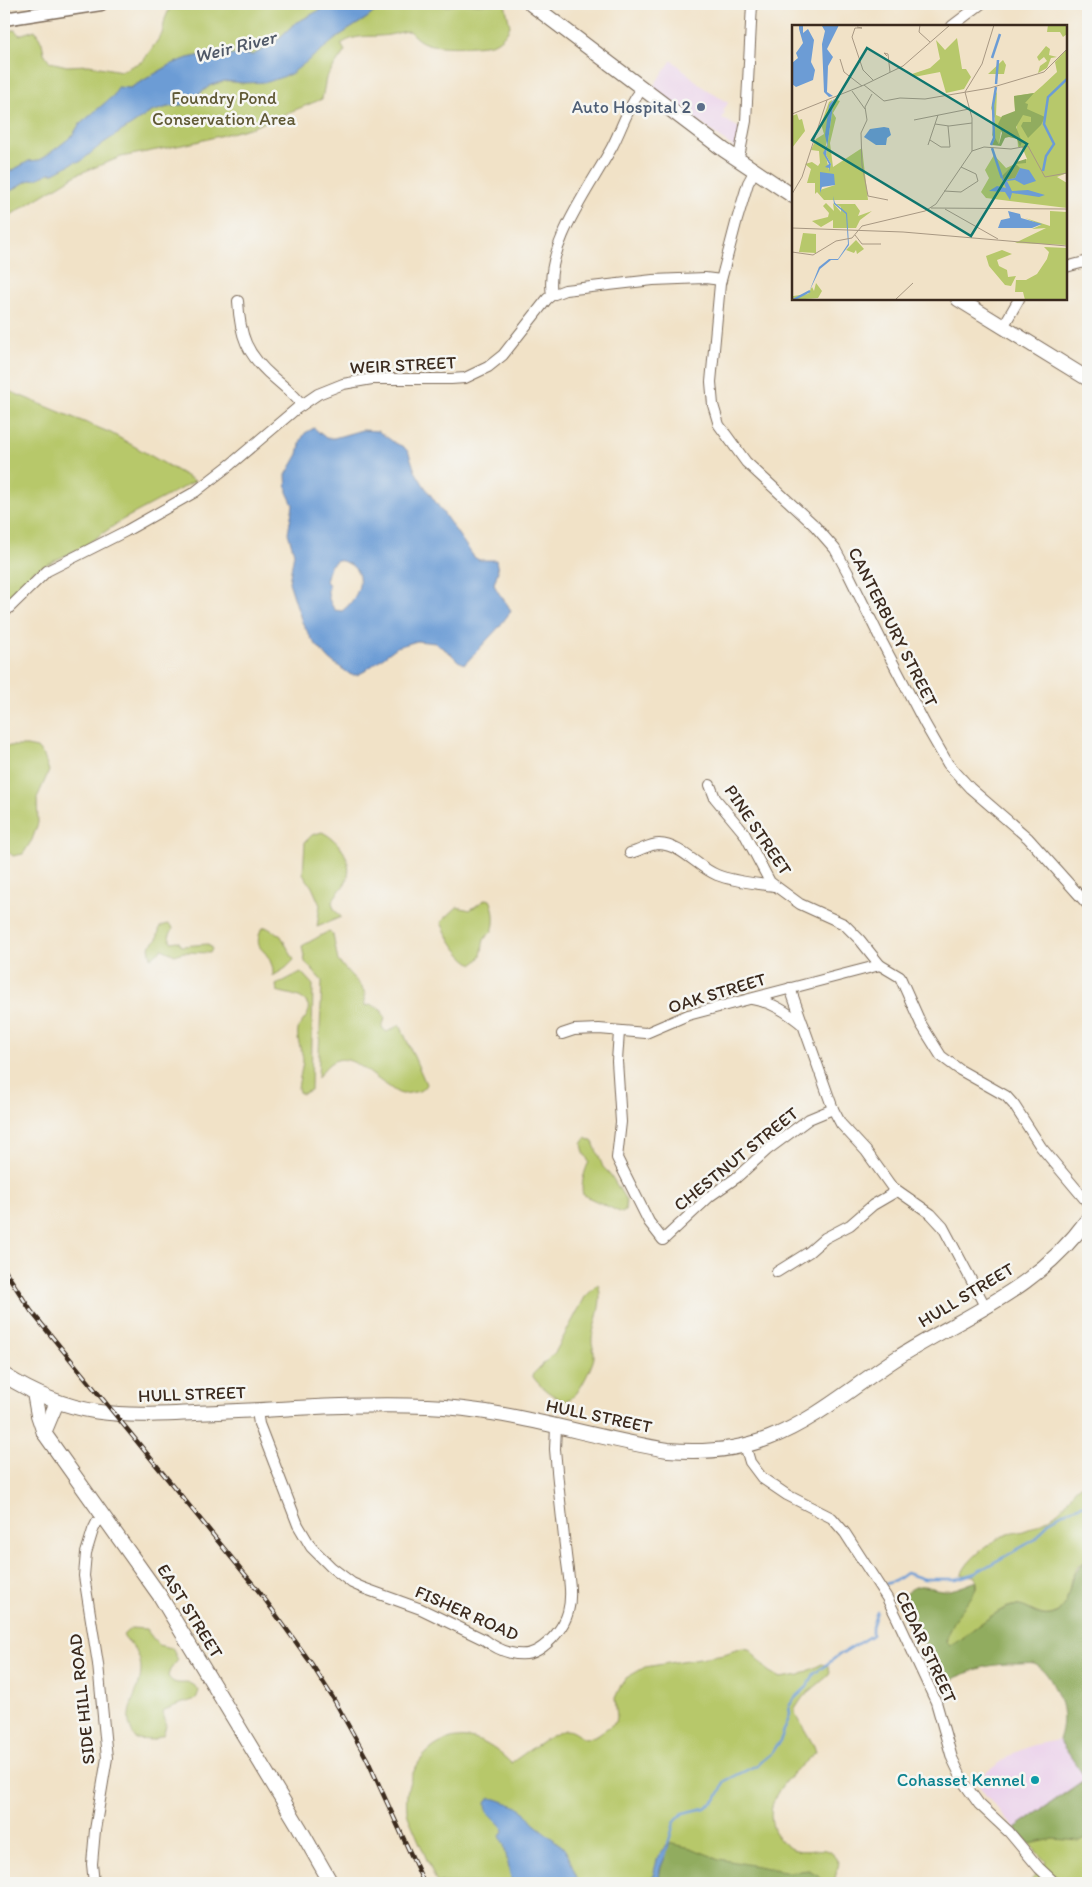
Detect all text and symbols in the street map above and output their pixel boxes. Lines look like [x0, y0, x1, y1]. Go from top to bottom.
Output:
water label: Weir River [192, 25, 281, 68]
inset map [792, 25, 1067, 300]
park label: Foundry Pond Conservation Area [152, 87, 297, 130]
place label: Auto Hospital 2 [572, 96, 692, 118]
marker: Auto Hospital 2 [695, 101, 707, 113]
street label: WEIR STREET [349, 351, 457, 379]
street label: CANTERBURY STREET [843, 544, 943, 710]
street label: PINE STREET [720, 780, 796, 880]
street label: OAK STREET [665, 968, 769, 1018]
street label: CHESTNUT STREET [669, 1102, 803, 1216]
street label: HULL STREET [914, 1258, 1018, 1332]
street label: HULL STREET [138, 1381, 246, 1407]
street label: HULL STREET [544, 1394, 654, 1438]
street label: EAST STREET [152, 1560, 228, 1662]
street label: FISHER ROAD [412, 1580, 522, 1646]
street label: CEDAR STREET [890, 1588, 962, 1706]
street label: SIDE HILL ROAD [64, 1632, 100, 1765]
place label: Cohasset Kennel [897, 1769, 1025, 1791]
marker: Cohasset Kennel [1029, 1774, 1041, 1786]

